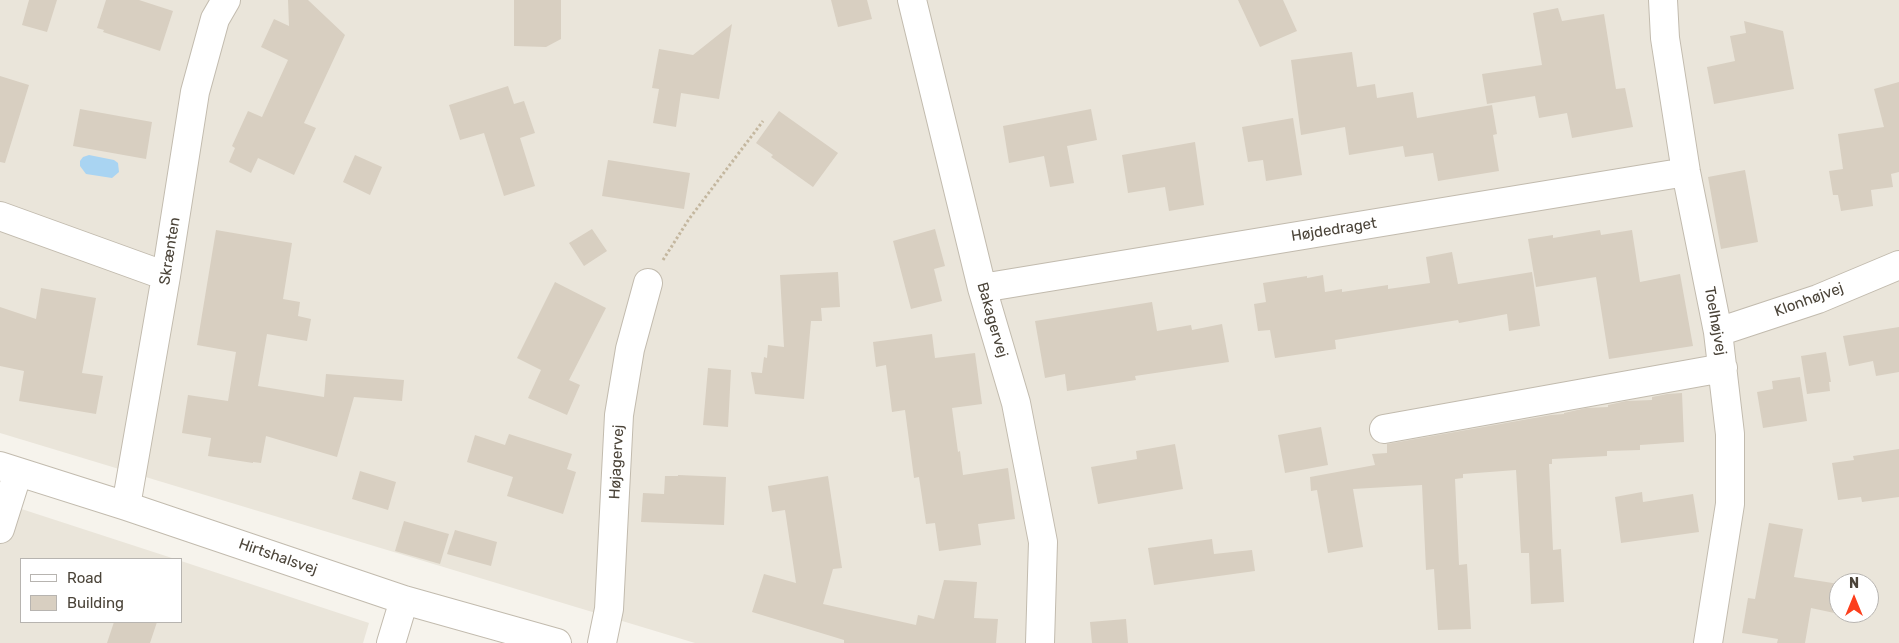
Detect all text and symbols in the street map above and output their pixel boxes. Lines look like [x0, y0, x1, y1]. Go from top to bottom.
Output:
street label: Højdedraget [1290, 214, 1378, 246]
street label: Skrænten [156, 216, 184, 286]
street label: Klonhøjvej [1772, 279, 1846, 321]
street label: Bakagervej [973, 280, 1011, 360]
street label: Toelhøjvej [1700, 285, 1730, 357]
street label: Højagervej [606, 424, 628, 500]
street label: Hirtshalsvej [236, 535, 320, 579]
legend [20, 558, 182, 623]
text: Road [67, 569, 103, 587]
north arrow [1829, 573, 1879, 623]
text: N [1849, 575, 1859, 592]
text: Building [67, 594, 124, 612]

